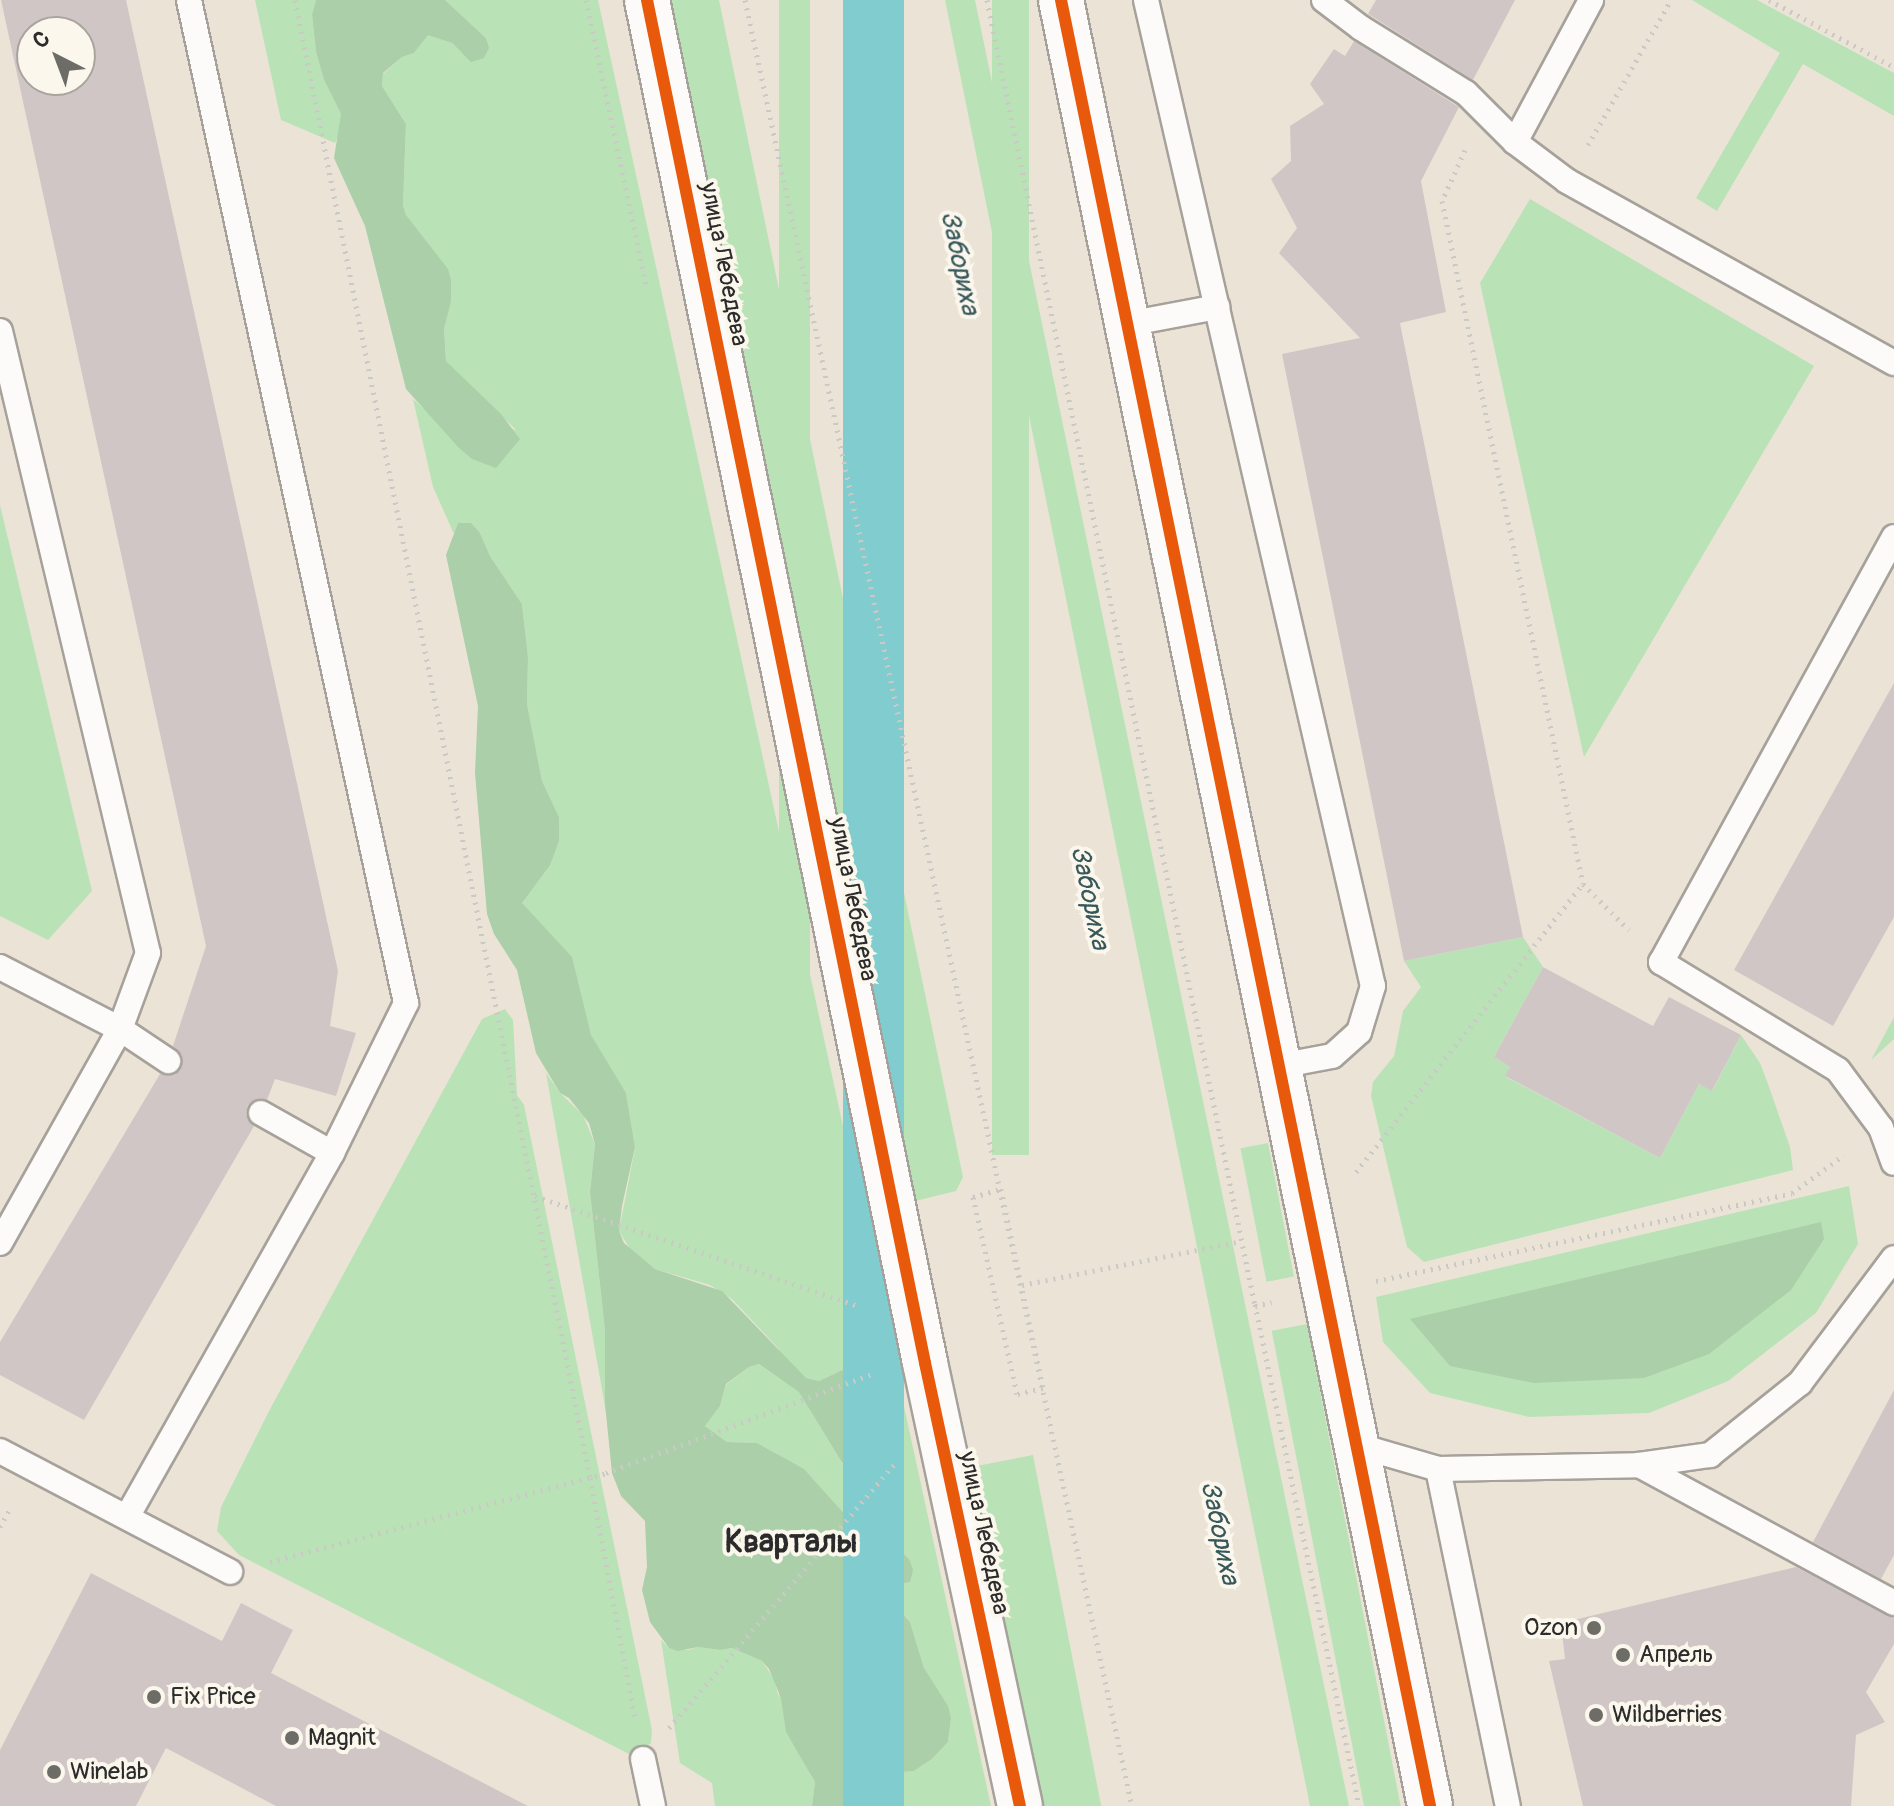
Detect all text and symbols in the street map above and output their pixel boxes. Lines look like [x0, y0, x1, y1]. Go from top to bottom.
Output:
north arrow [16, 16, 96, 96]
text: С [27, 25, 56, 55]
street label: улица Лебедева [694, 180, 754, 348]
water label: Забориха [933, 209, 985, 317]
street label: улица Лебедева [823, 815, 883, 983]
water label: Забориха [1063, 844, 1115, 952]
street label: улица Лебедева [953, 1449, 1015, 1617]
water label: Забориха [1193, 1479, 1245, 1587]
district label: Кварталы [725, 1523, 857, 1561]
place label: Ozon [1524, 1614, 1578, 1642]
marker: Ozon [1585, 1619, 1603, 1637]
place label: Апрель [1639, 1641, 1714, 1669]
marker: Апрель [1614, 1646, 1632, 1664]
place label: Fix Price [170, 1683, 256, 1711]
marker: Fix Price [145, 1688, 163, 1706]
place label: Wildberries [1612, 1701, 1722, 1729]
marker: Wildberries [1587, 1706, 1605, 1724]
place label: Magnit [308, 1724, 376, 1752]
marker: Magnit [283, 1729, 301, 1747]
place label: Winelab [70, 1758, 149, 1786]
marker: Winelab [45, 1763, 63, 1781]

